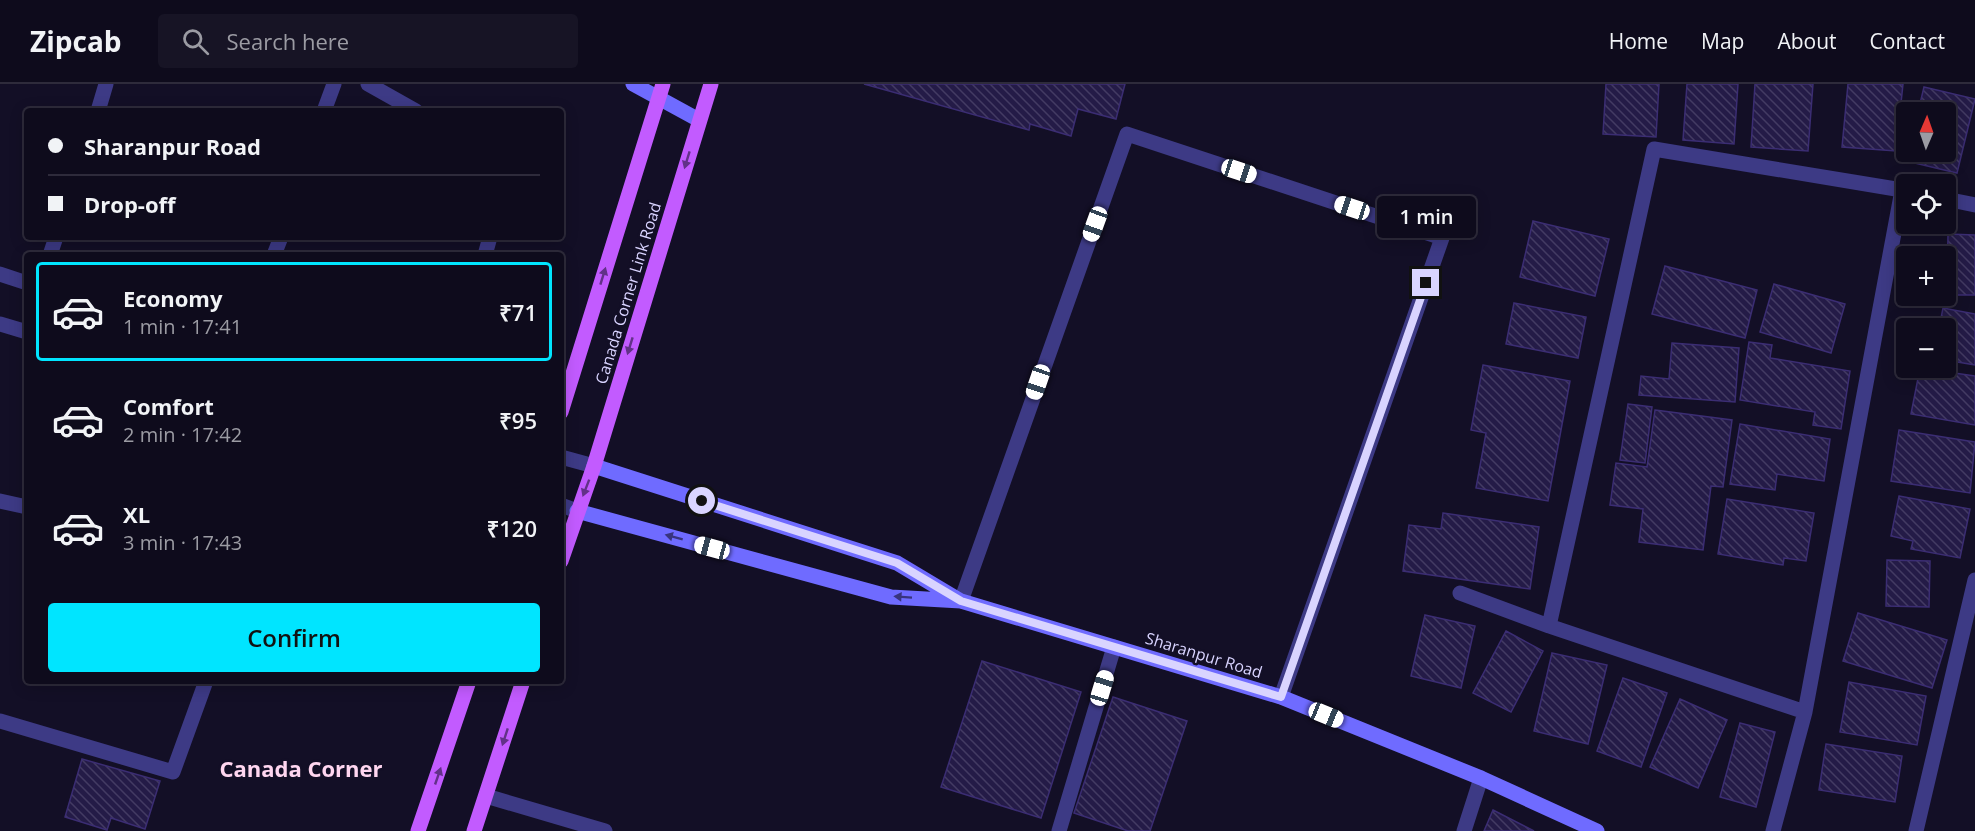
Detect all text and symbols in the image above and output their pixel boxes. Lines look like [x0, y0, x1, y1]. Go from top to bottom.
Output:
search box [158, 14, 578, 68]
text: Zipcab [30, 22, 122, 60]
icon: search [179, 25, 212, 58]
text: Search here [227, 26, 349, 56]
text: Home [1609, 27, 1668, 55]
text: Map [1701, 27, 1744, 55]
text: About [1777, 27, 1837, 55]
text: Contact [1870, 27, 1945, 55]
north arrow [1896, 102, 1956, 162]
map controls [1896, 102, 1956, 378]
text: Sharanpur Road [84, 131, 261, 161]
one-way arrow [682, 151, 691, 169]
car [1219, 157, 1259, 185]
button: locate [1896, 174, 1956, 234]
text: Drop-off [84, 189, 176, 219]
car [1332, 194, 1372, 222]
callout: 1 min [1376, 196, 1476, 238]
street label: Canada Corner Link Road [590, 199, 666, 387]
text: 1 min [1400, 203, 1454, 230]
car [1080, 204, 1110, 244]
button: + [1896, 246, 1956, 306]
one-way arrow [599, 267, 609, 285]
route end [1412, 269, 1439, 296]
text: Economy [123, 283, 222, 313]
icon: car [51, 285, 105, 339]
text: ₹71 [499, 297, 537, 327]
text: 1 min · 17:41 [123, 313, 242, 340]
button: − [1896, 318, 1956, 378]
one-way arrow [625, 337, 634, 355]
car [1024, 362, 1052, 402]
text: Comfort [123, 391, 214, 421]
icon: car [51, 393, 105, 447]
text: ₹95 [499, 405, 537, 435]
text: 2 min · 17:42 [123, 421, 242, 448]
one-way arrow [580, 480, 590, 498]
route start [688, 487, 715, 514]
text: XL [123, 499, 150, 529]
icon: car [51, 501, 105, 555]
text: ₹120 [487, 513, 537, 543]
text: 3 min · 17:43 [123, 529, 242, 556]
one-way arrow [664, 532, 683, 542]
car [692, 535, 732, 561]
one-way arrow [893, 593, 912, 602]
button: Confirm [48, 603, 540, 672]
street label: Sharanpur Road [1143, 627, 1265, 683]
car [1088, 668, 1116, 708]
car [1306, 700, 1346, 730]
one-way arrow [500, 728, 509, 746]
district label: Canada Corner [219, 753, 383, 783]
one-way arrow [433, 767, 443, 785]

